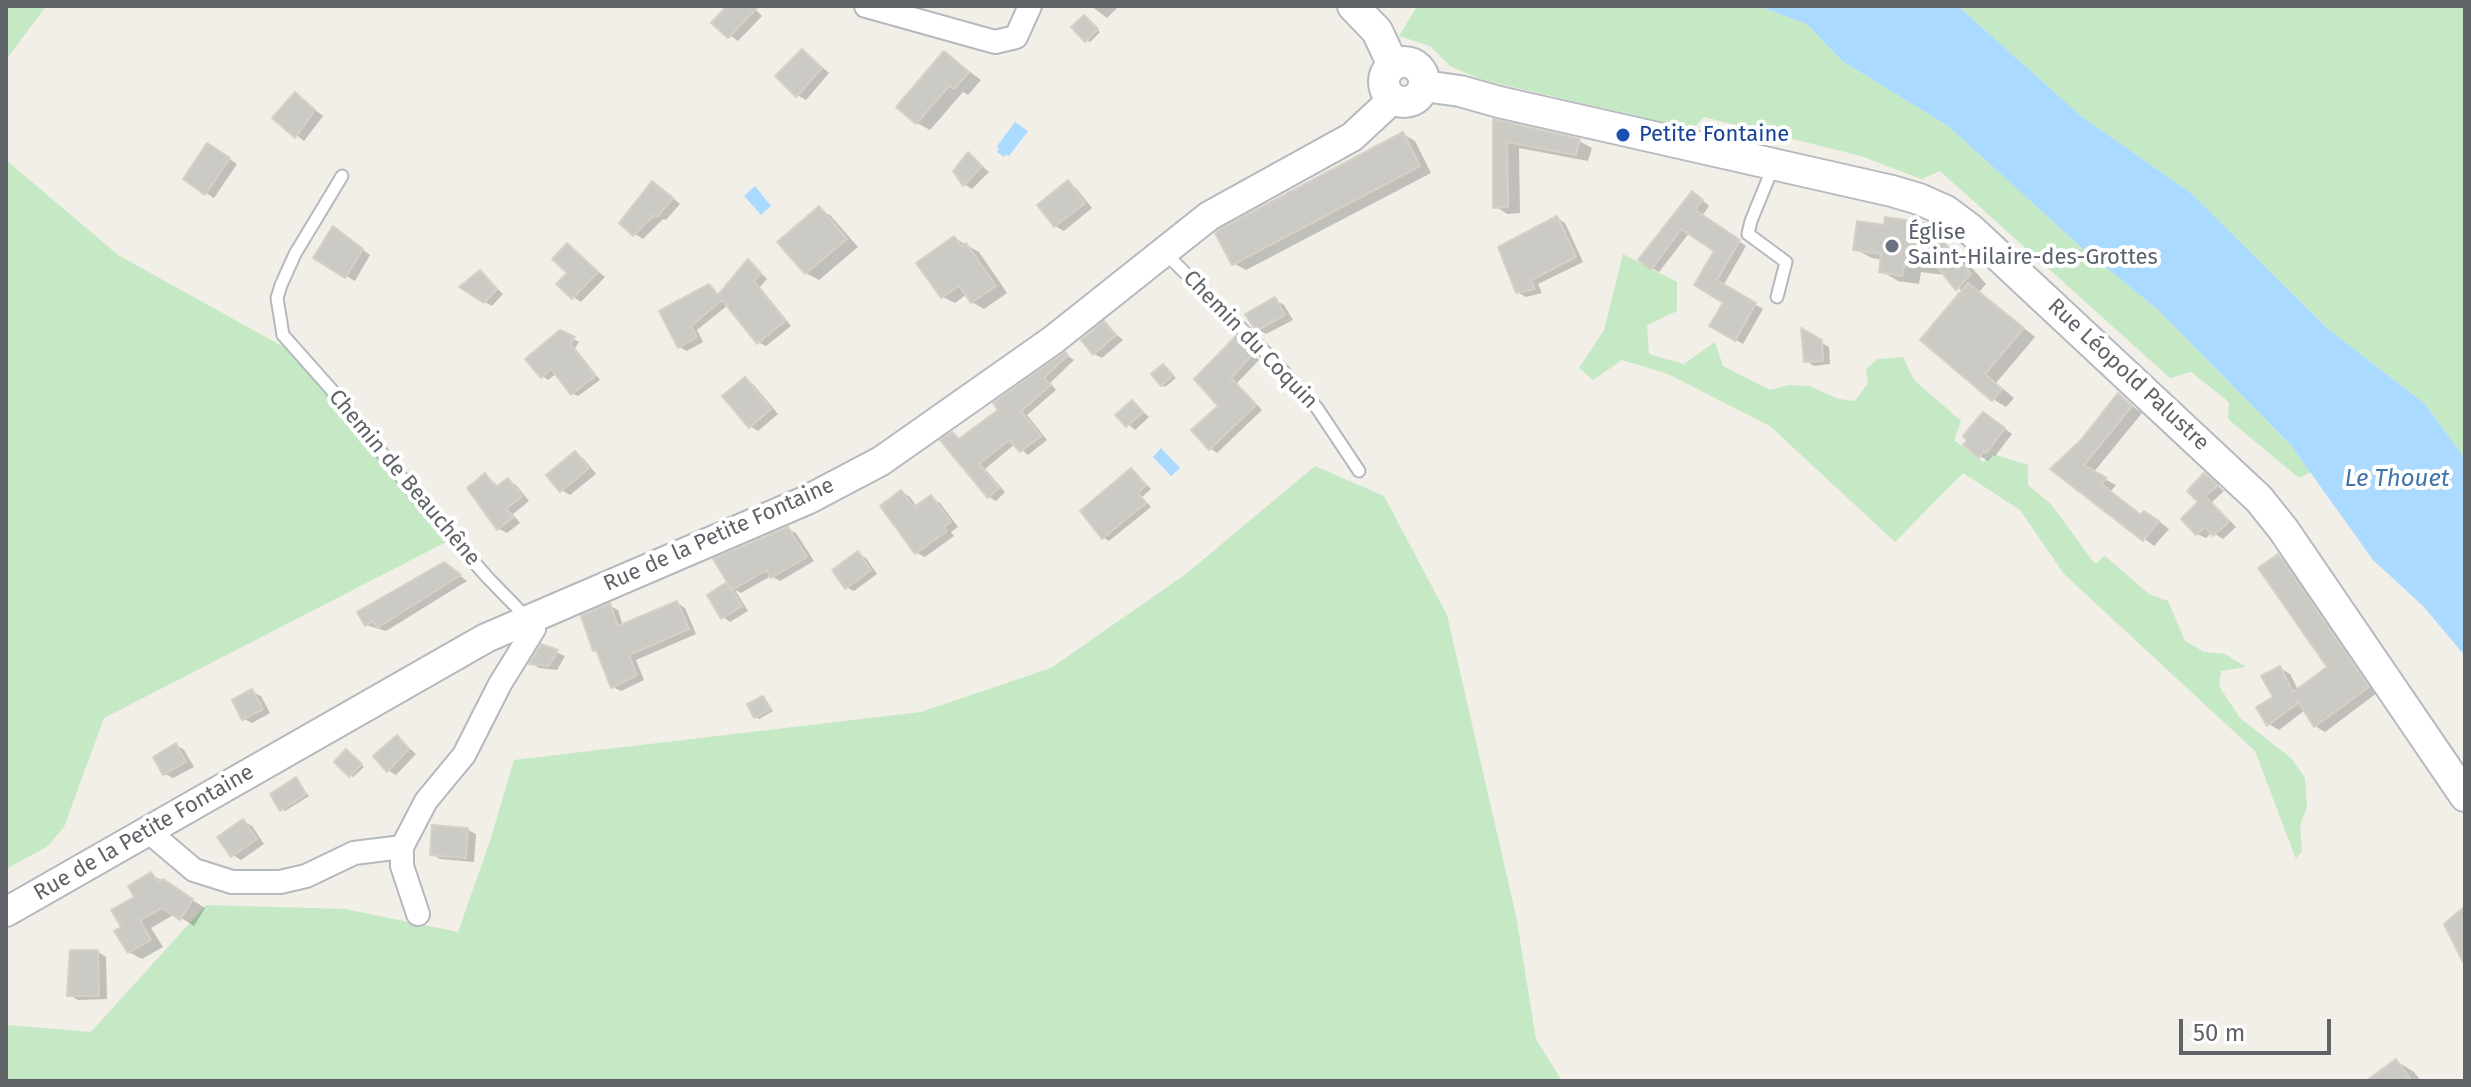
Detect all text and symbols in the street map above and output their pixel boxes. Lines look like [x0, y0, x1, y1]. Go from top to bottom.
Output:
place label: Petite Fontaine [1639, 122, 1789, 148]
marker: Petite Fontaine [1614, 126, 1632, 144]
place label: Église Saint-Hilaire-des-Grottes [1908, 220, 2158, 272]
marker: Église Saint-Hilaire-des-Grottes [1883, 237, 1901, 255]
street label: Chemin du Coquin [1177, 265, 1323, 415]
street label: Rue Léopold Palustre [2042, 293, 2214, 457]
street label: Chemin de Beauchêne [323, 385, 485, 571]
water label: Le Thouet [2345, 465, 2449, 493]
street label: Rue de la Petite Fontaine [600, 472, 838, 598]
street label: Rue de la Petite Fontaine [29, 759, 259, 907]
scale bar [2183, 1003, 2335, 1053]
text: 50 m [2193, 1019, 2245, 1047]

